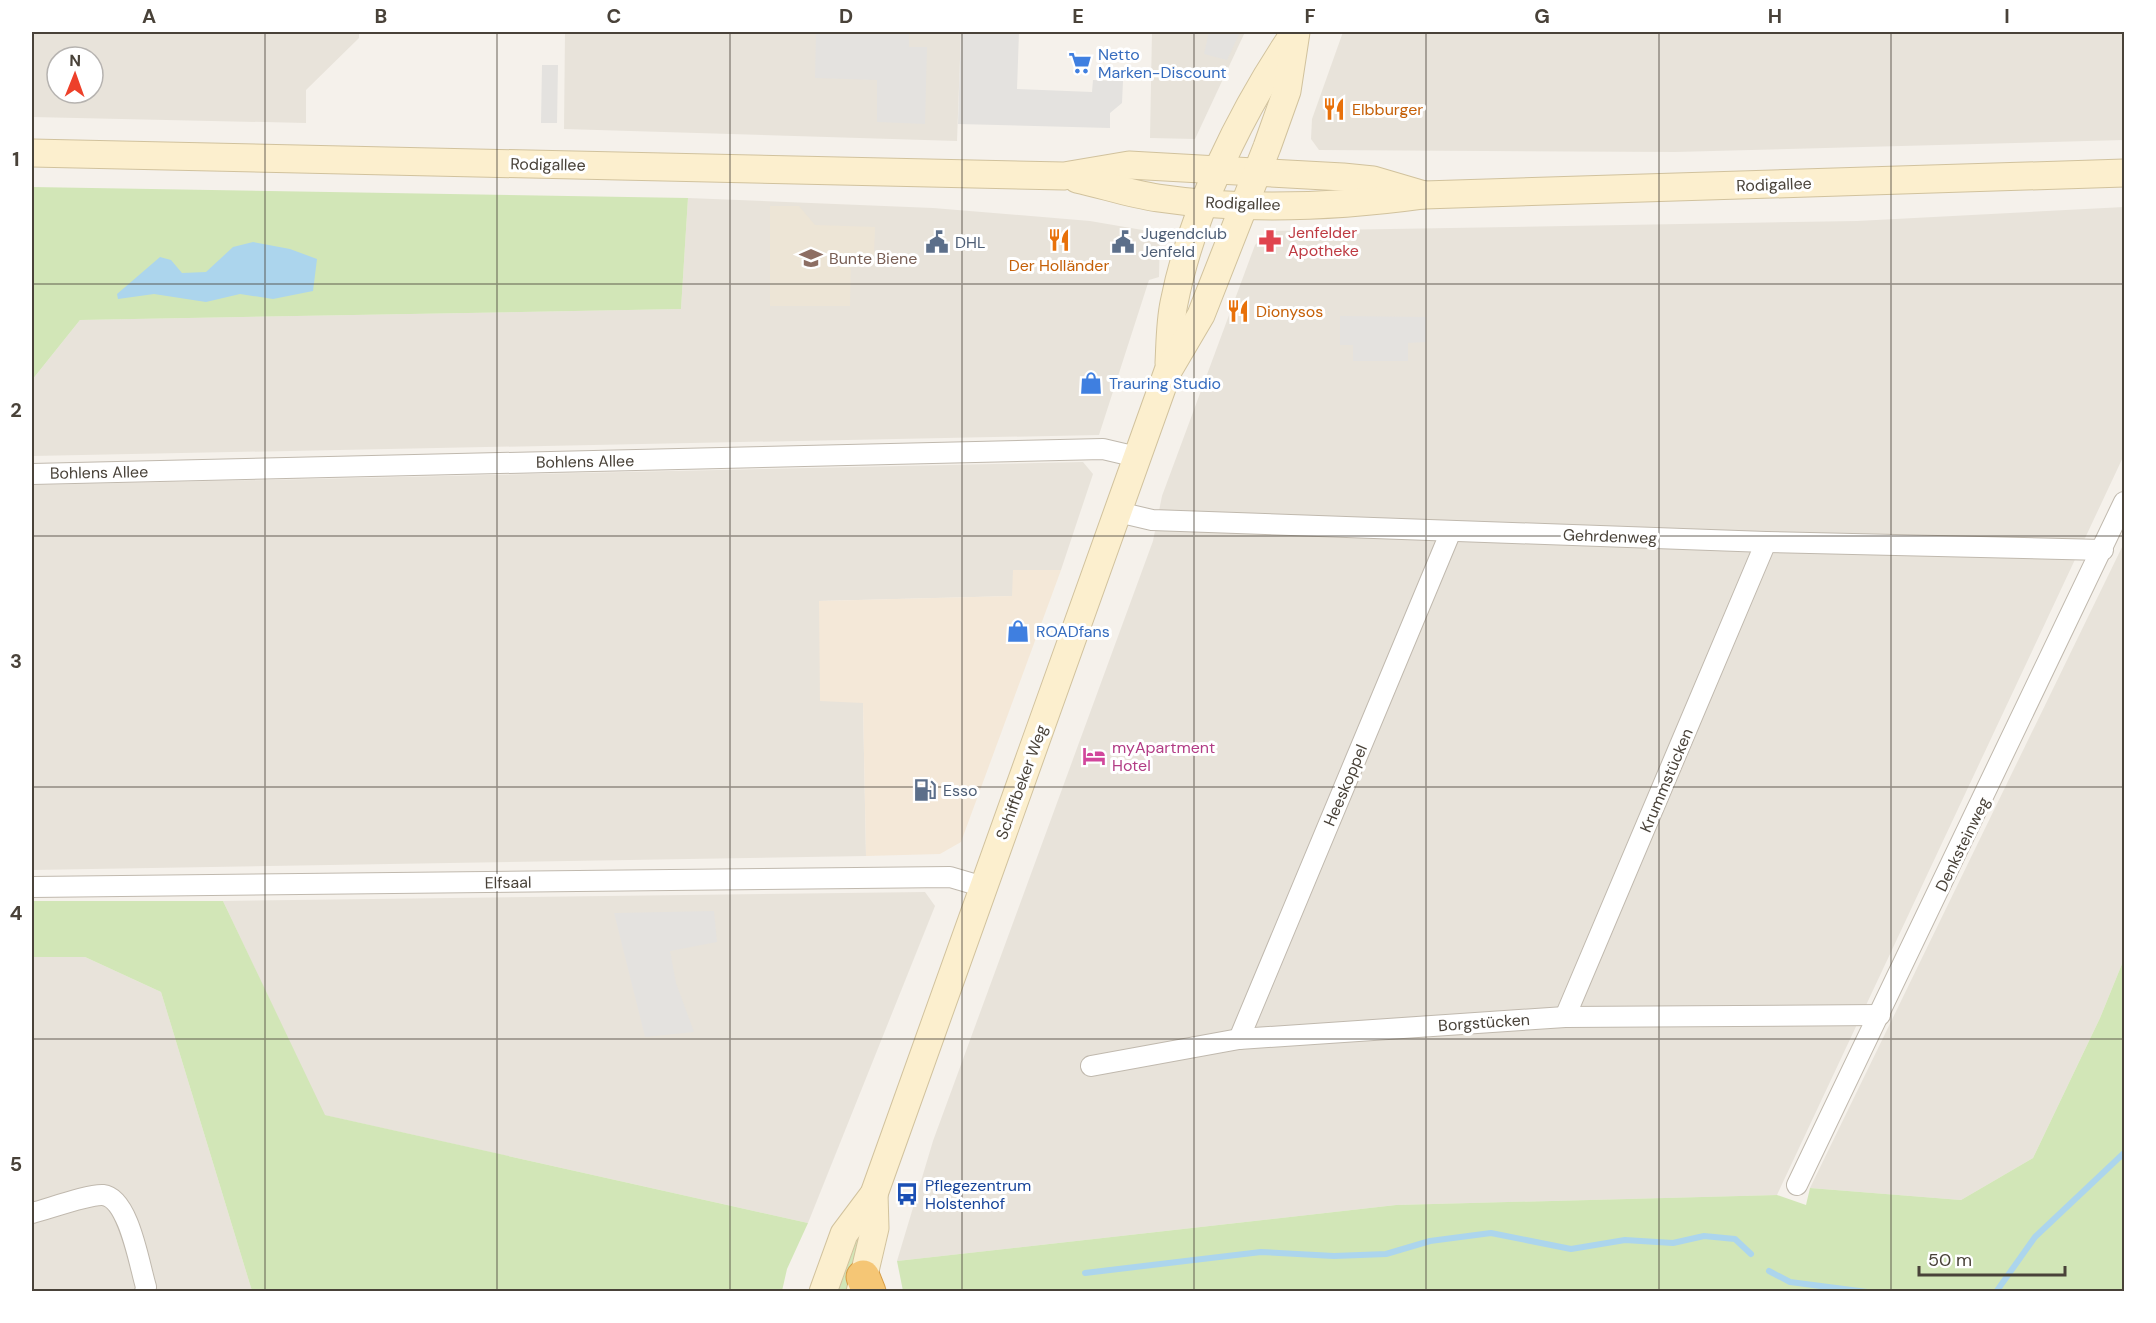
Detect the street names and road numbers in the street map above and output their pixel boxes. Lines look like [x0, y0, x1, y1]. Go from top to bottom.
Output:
street label: Rodigallee [510, 153, 586, 176]
street label: Rodigallee [1736, 173, 1812, 196]
street label: Rodigallee [1205, 192, 1281, 215]
street label: Bohlens Allee [536, 450, 634, 473]
street label: Bohlens Allee [50, 461, 148, 484]
street label: Gehrdenweg [1563, 524, 1657, 549]
street label: Schiffbeker Weg [991, 722, 1052, 843]
street label: Krummstücken [1635, 725, 1698, 835]
street label: Heeskoppel [1319, 741, 1372, 829]
street label: Denksteinweg [1931, 793, 1994, 895]
street label: Elfsaal [484, 872, 532, 893]
street label: Borgstücken [1438, 1009, 1531, 1036]

